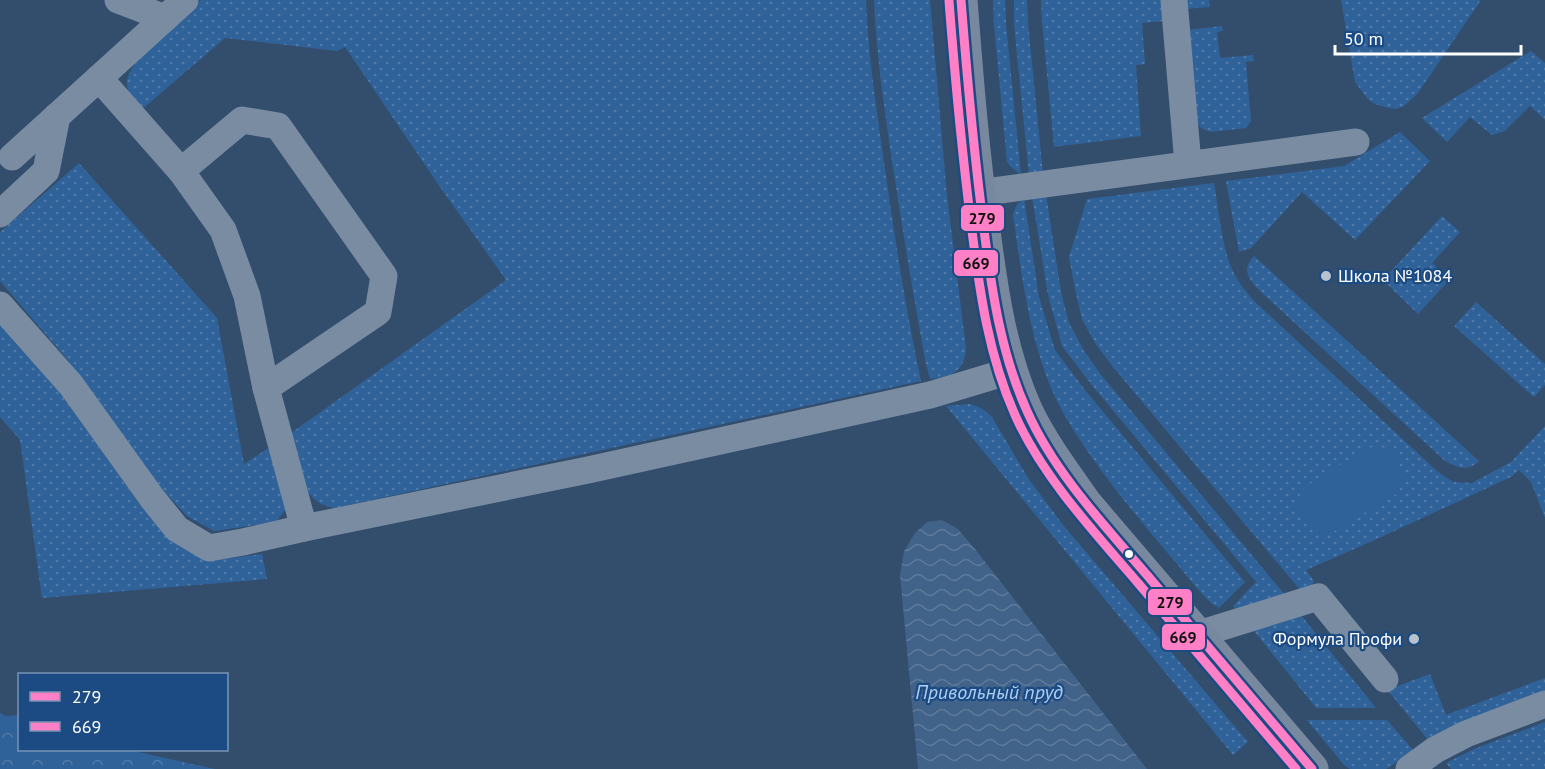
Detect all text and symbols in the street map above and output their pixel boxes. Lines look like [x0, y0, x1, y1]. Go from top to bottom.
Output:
scale bar [1335, 18, 1521, 56]
text: 50 m [1344, 27, 1383, 50]
line badge: 279 [960, 204, 1005, 232]
text: 279 [968, 208, 996, 228]
line badge: 669 [953, 249, 999, 277]
text: 669 [962, 253, 990, 273]
place label: Школа №1084 [1338, 264, 1452, 287]
marker: Школа №1084 [1319, 269, 1333, 283]
unlabelled marker [1123, 548, 1135, 560]
line badge: 279 [1147, 588, 1193, 616]
text: 279 [1156, 592, 1184, 612]
line badge: 669 [1161, 623, 1206, 651]
text: 669 [1169, 627, 1197, 647]
place label: Формула Профи [1273, 627, 1402, 650]
marker: Формула Профи [1407, 632, 1421, 646]
legend [18, 673, 228, 751]
water label: Привольный пруд [915, 679, 1063, 705]
text: 279 [72, 685, 101, 708]
text: 669 [72, 715, 101, 738]

